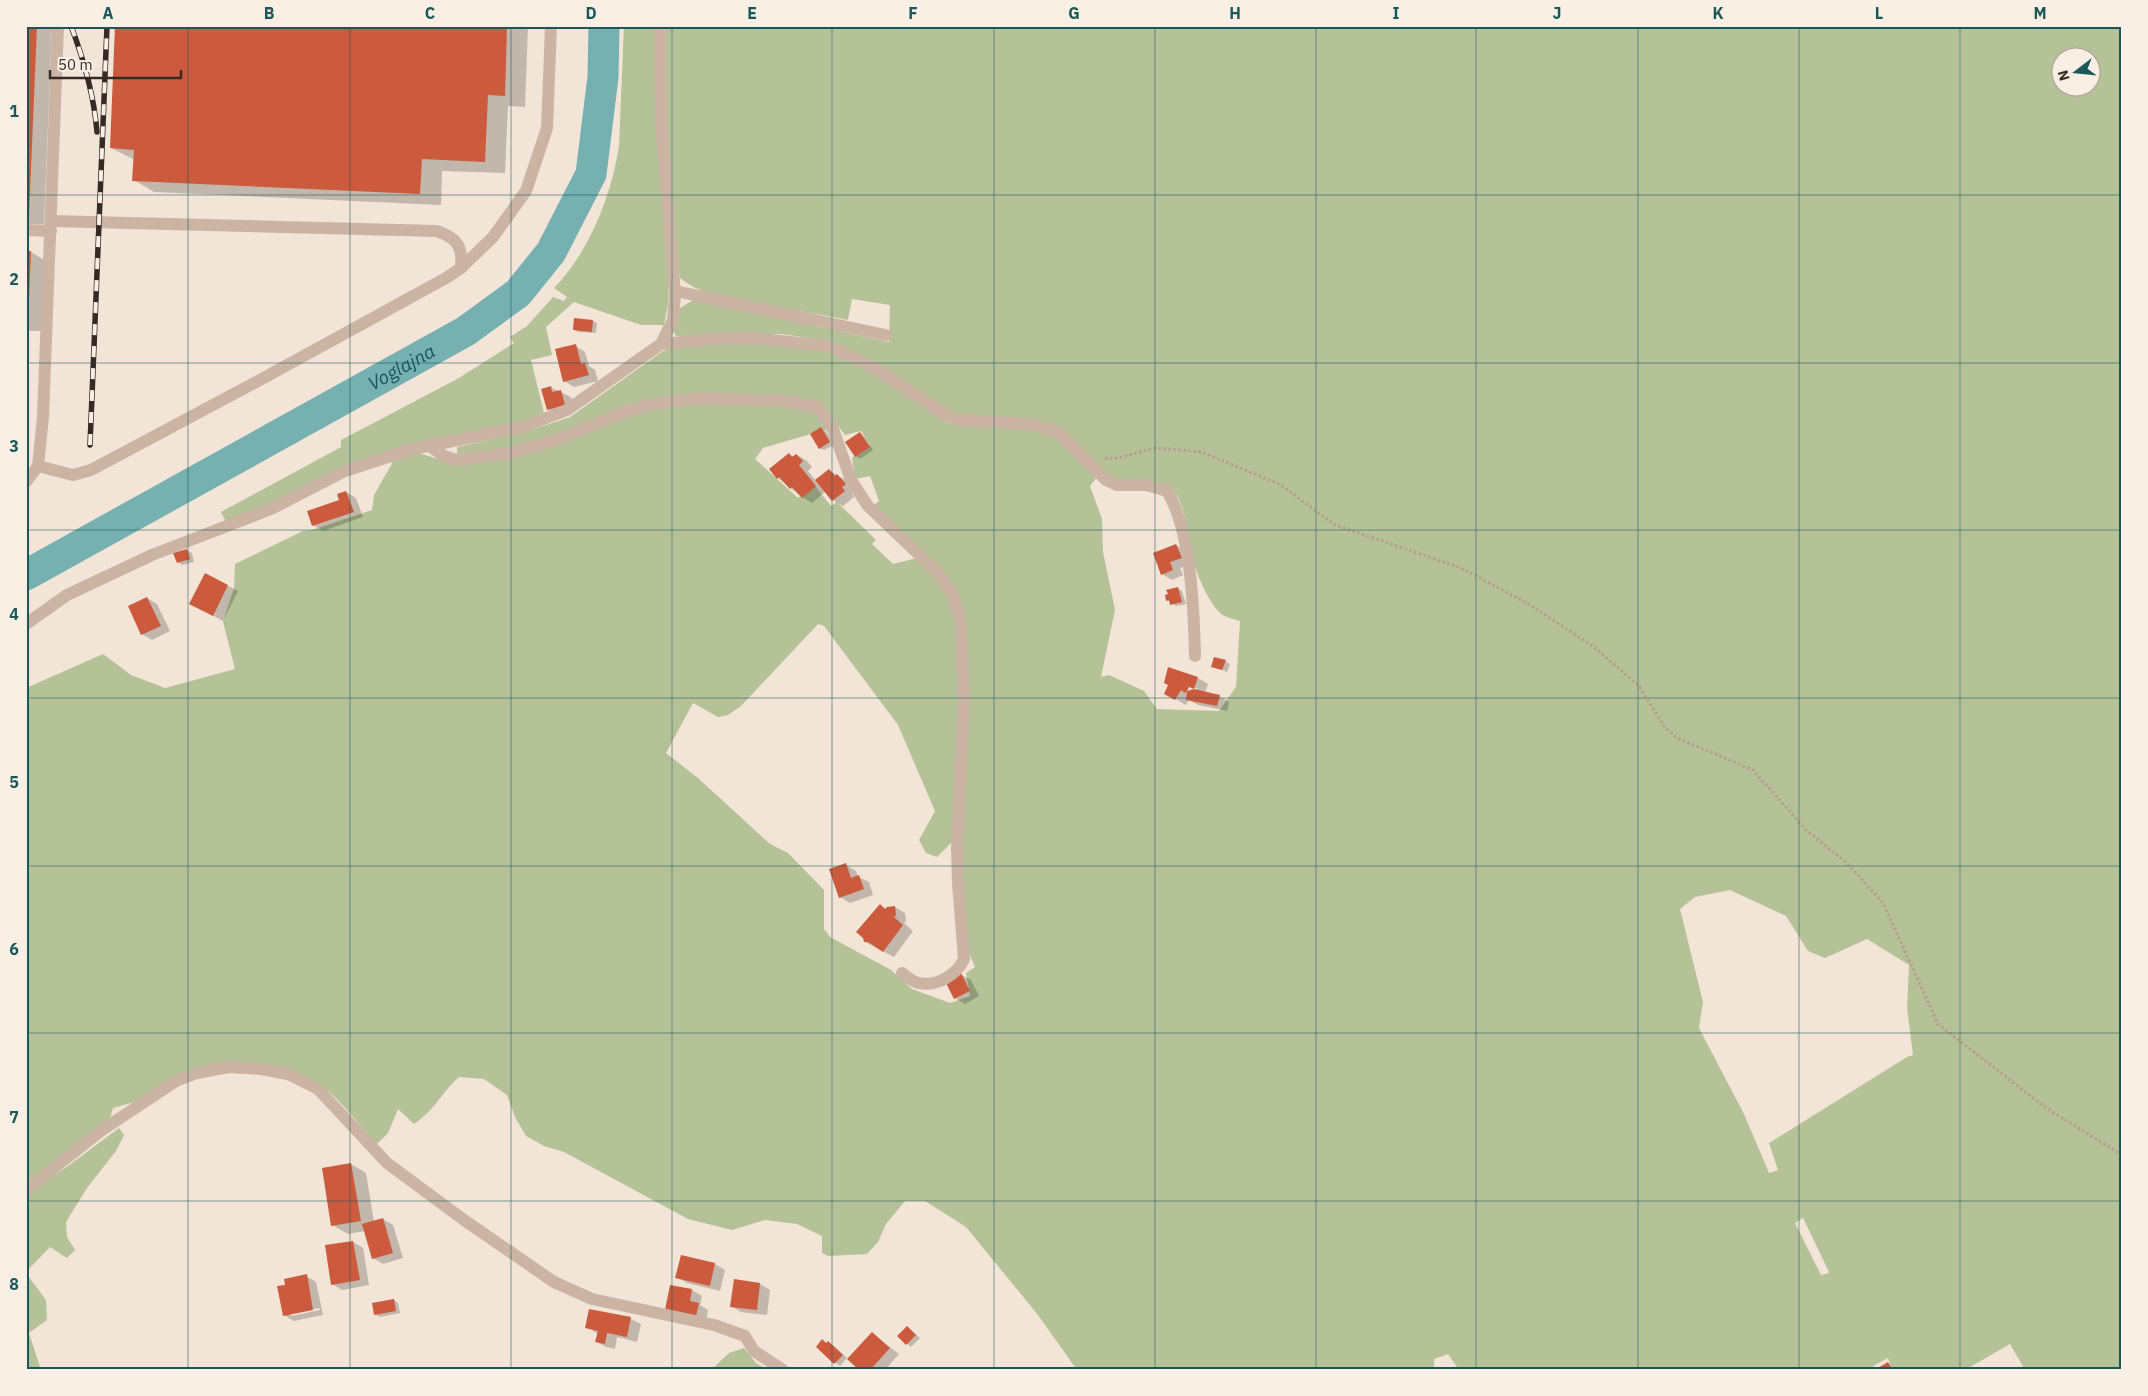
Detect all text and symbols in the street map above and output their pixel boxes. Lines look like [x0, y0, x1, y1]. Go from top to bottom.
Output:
text: A [103, 3, 114, 23]
text: B [264, 3, 275, 23]
text: C [425, 3, 435, 23]
text: D [585, 3, 597, 23]
text: E [747, 3, 757, 23]
text: F [908, 3, 918, 23]
text: G [1068, 3, 1080, 23]
text: H [1229, 3, 1241, 23]
text: I [1393, 3, 1400, 23]
text: J [1553, 3, 1561, 23]
text: K [1712, 3, 1724, 23]
text: L [1875, 3, 1883, 23]
text: M [2033, 3, 2047, 23]
scale bar [50, 48, 181, 80]
north arrow [2050, 48, 2100, 98]
text: 50 m [58, 55, 93, 74]
text: N [2053, 68, 2074, 83]
text: 1 [9, 101, 19, 121]
text: 2 [9, 269, 19, 289]
water label: Voglajna [363, 339, 439, 395]
text: 3 [9, 436, 19, 456]
text: 4 [9, 604, 19, 624]
text: 5 [9, 772, 19, 792]
text: 6 [9, 939, 19, 959]
text: 7 [9, 1107, 19, 1127]
text: 8 [9, 1274, 19, 1294]

